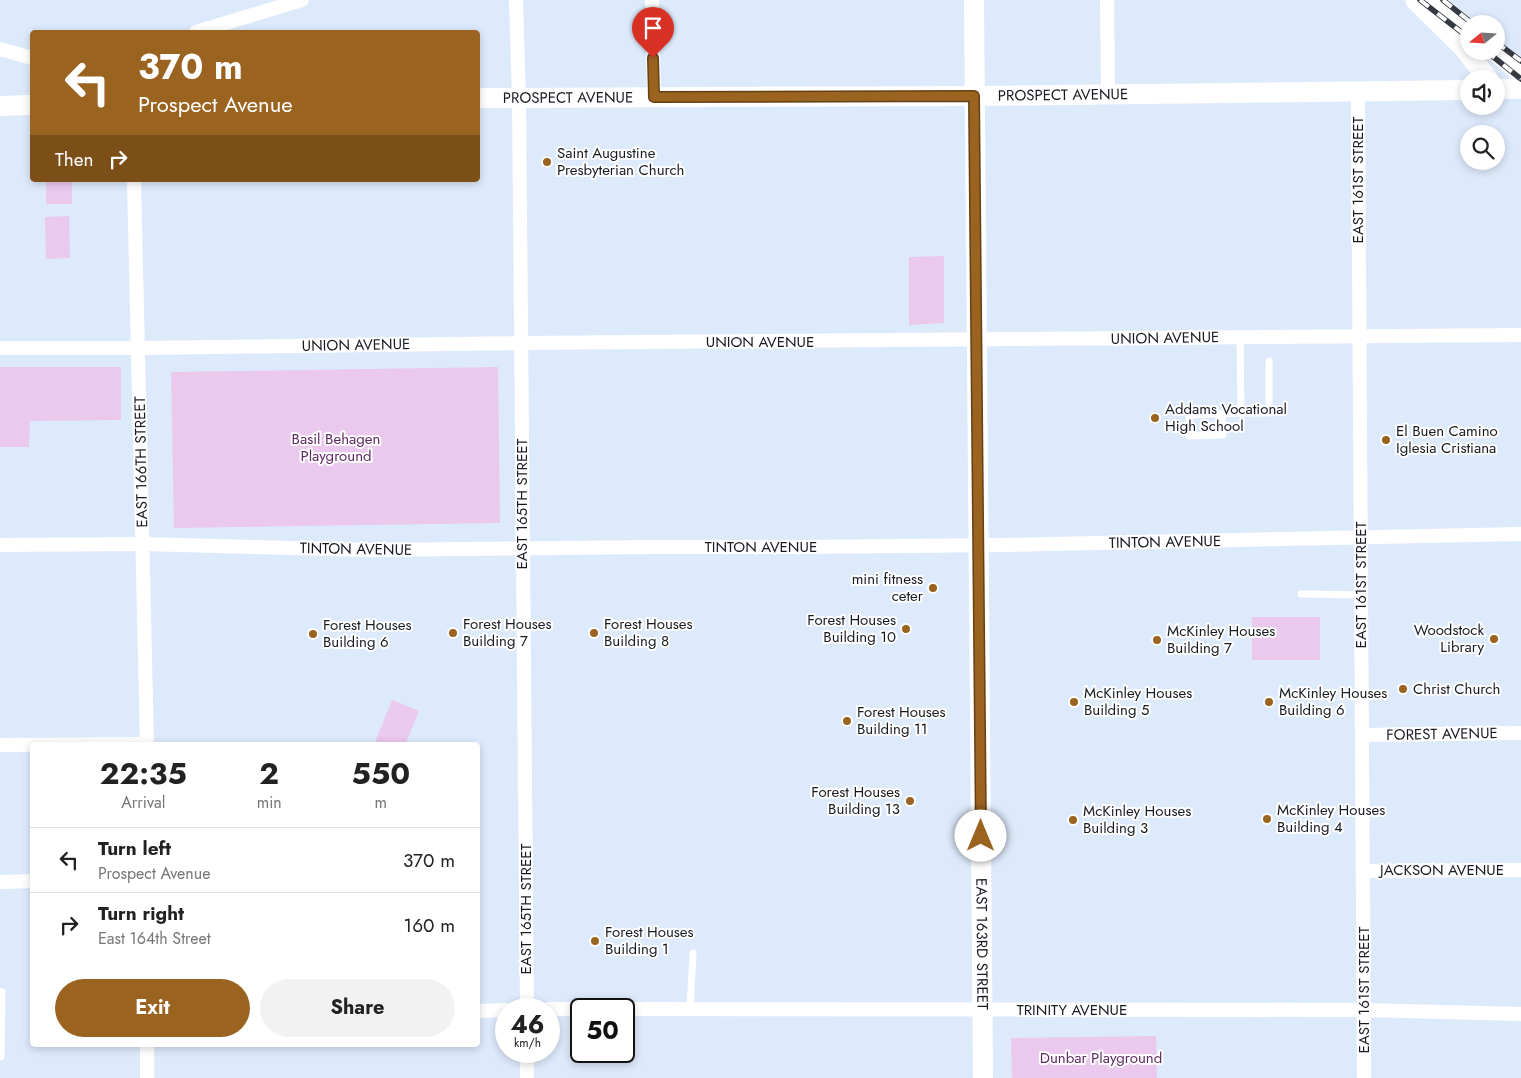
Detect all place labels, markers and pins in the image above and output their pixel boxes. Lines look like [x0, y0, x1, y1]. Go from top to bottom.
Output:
pin [632, 7, 674, 58]
place label: Saint Augustine Presbyterian Church [557, 142, 685, 181]
marker: Saint Augustine Presbyterian Church [541, 156, 553, 168]
place label: Addams Vocational High School [1165, 398, 1287, 437]
marker: Addams Vocational High School [1149, 412, 1161, 424]
place label: El Buen Camino Iglesia Cristiana [1396, 420, 1498, 459]
marker: El Buen Camino Iglesia Cristiana [1380, 434, 1392, 446]
place label: mini fitness ceter [852, 568, 924, 607]
marker: mini fitness ceter [927, 582, 939, 594]
place label: Forest Houses Building 10 [807, 609, 896, 648]
place label: Forest Houses Building 7 [463, 613, 552, 652]
place label: Forest Houses Building 8 [604, 613, 693, 652]
place label: Forest Houses Building 6 [323, 614, 412, 653]
place label: Woodstock Library [1414, 619, 1484, 658]
place label: McKinley Houses Building 7 [1167, 620, 1275, 659]
marker: Forest Houses Building 10 [900, 623, 912, 635]
marker: Forest Houses Building 7 [447, 627, 459, 639]
marker: Forest Houses Building 8 [588, 627, 600, 639]
marker: Forest Houses Building 6 [307, 628, 319, 640]
marker: Woodstock Library [1488, 633, 1500, 645]
marker: McKinley Houses Building 7 [1151, 634, 1163, 646]
place label: Christ Church [1413, 678, 1500, 700]
place label: McKinley Houses Building 5 [1084, 682, 1192, 721]
place label: McKinley Houses Building 6 [1279, 682, 1387, 721]
marker: Christ Church [1397, 683, 1409, 695]
marker: McKinley Houses Building 5 [1068, 696, 1080, 708]
marker: McKinley Houses Building 6 [1263, 696, 1275, 708]
place label: Forest Houses Building 11 [857, 701, 946, 740]
marker: Forest Houses Building 11 [841, 715, 853, 727]
place label: Forest Houses Building 13 [811, 781, 900, 820]
marker: Forest Houses Building 13 [904, 795, 916, 807]
place label: McKinley Houses Building 4 [1277, 799, 1385, 838]
place label: McKinley Houses Building 3 [1083, 800, 1191, 839]
marker: McKinley Houses Building 4 [1261, 813, 1273, 825]
marker: McKinley Houses Building 3 [1067, 814, 1079, 826]
place label: Forest Houses Building 1 [605, 921, 694, 960]
marker: Forest Houses Building 1 [589, 935, 601, 947]

